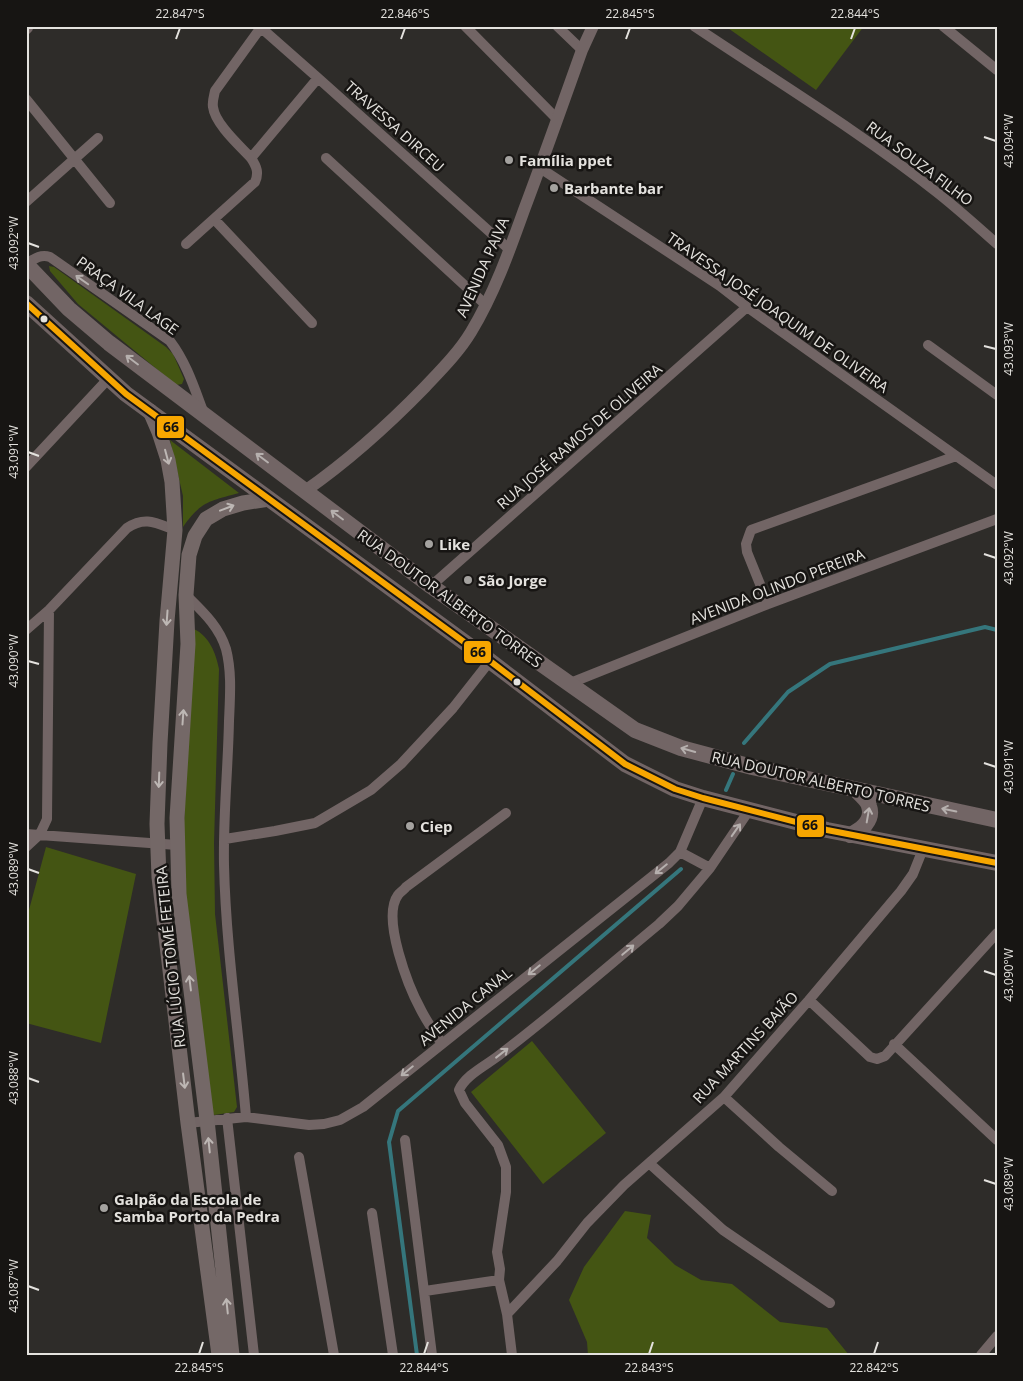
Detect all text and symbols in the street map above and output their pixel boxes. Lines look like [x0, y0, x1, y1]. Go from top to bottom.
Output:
text: 22.847°S [155, 5, 205, 22]
text: 22.846°S [380, 5, 430, 22]
text: 22.845°S [605, 5, 655, 22]
text: 22.844°S [830, 5, 880, 22]
street label: TRAVESSA DIRCEU [341, 76, 449, 176]
text: 43.094°W [1000, 114, 1017, 168]
street label: RUA SOUZA FILHO [863, 116, 977, 210]
place label: Família ppet [519, 150, 613, 170]
marker: Família ppet [503, 154, 515, 166]
place label: Barbante bar [564, 178, 663, 198]
marker: Barbante bar [548, 182, 560, 194]
street label: AVENIDA PAIVA [451, 213, 513, 320]
text: 43.092°W [5, 216, 22, 270]
street label: TRAVESSA JOSÉ JOAQUIM DE OLIVEIRA [663, 227, 893, 397]
street label: PRAÇA VILA LAGE [73, 251, 183, 339]
one-way arrow [75, 275, 89, 285]
unlabelled marker [39, 314, 49, 324]
text: 43.093°W [1000, 322, 1017, 376]
one-way arrow [125, 355, 139, 365]
street label: RUA JOSÉ RAMOS DE OLIVEIRA [492, 358, 666, 513]
line badge: 66 [156, 415, 185, 439]
text: 66 [163, 417, 179, 436]
text: 43.091°W [5, 425, 22, 479]
one-way arrow [162, 448, 172, 464]
one-way arrow [256, 452, 269, 463]
one-way arrow [219, 503, 234, 513]
one-way arrow [330, 510, 344, 520]
street label: RUA DOUTOR ALBERTO TORRES [354, 524, 546, 672]
text: 43.092°W [1000, 531, 1017, 585]
place label: Like [439, 534, 470, 554]
marker: Like [423, 538, 435, 550]
street label: AVENIDA OLINDO PEREIRA [687, 543, 868, 629]
place label: São Jorge [478, 570, 547, 590]
marker: São Jorge [462, 574, 474, 586]
one-way arrow [163, 610, 172, 626]
text: 43.090°W [5, 634, 22, 688]
line badge: 66 [463, 640, 492, 664]
text: 66 [470, 642, 486, 661]
unlabelled marker [512, 677, 522, 687]
one-way arrow [178, 709, 187, 725]
text: 43.091°W [1000, 740, 1017, 794]
one-way arrow [681, 744, 697, 754]
street label: RUA DOUTOR ALBERTO TORRES [710, 746, 932, 816]
one-way arrow [154, 772, 164, 788]
one-way arrow [941, 805, 957, 814]
one-way arrow [863, 807, 873, 823]
line badge: 66 [796, 814, 825, 838]
text: 66 [802, 815, 818, 834]
place label: Ciep [420, 816, 453, 836]
marker: Ciep [404, 820, 416, 832]
one-way arrow [730, 824, 741, 837]
text: 43.089°W [5, 842, 22, 896]
one-way arrow [655, 863, 668, 874]
street label: RUA LÚCIO TOMÉ FETEIRA [150, 865, 189, 1049]
one-way arrow [621, 945, 634, 956]
text: 43.090°W [1000, 948, 1017, 1002]
street label: AVENIDA CANAL [414, 962, 516, 1050]
one-way arrow [528, 965, 541, 976]
one-way arrow [185, 976, 195, 992]
street label: RUA MARTINS BAIÃO [688, 987, 802, 1107]
one-way arrow [495, 1048, 508, 1059]
text: 43.088°W [5, 1051, 22, 1105]
one-way arrow [401, 1066, 414, 1077]
one-way arrow [179, 1073, 189, 1089]
one-way arrow [204, 1137, 214, 1153]
text: 43.089°W [1000, 1157, 1017, 1211]
place label: Galpão da Escola de Samba Porto da Pedra [114, 1189, 280, 1226]
marker: Galpão da Escola de Samba Porto da Pedra [98, 1202, 110, 1214]
text: 43.087°W [5, 1259, 22, 1313]
one-way arrow [222, 1299, 232, 1315]
text: 22.845°S [174, 1359, 224, 1376]
text: 22.844°S [399, 1359, 449, 1376]
text: 22.843°S [624, 1359, 674, 1376]
text: 22.842°S [849, 1359, 899, 1376]

